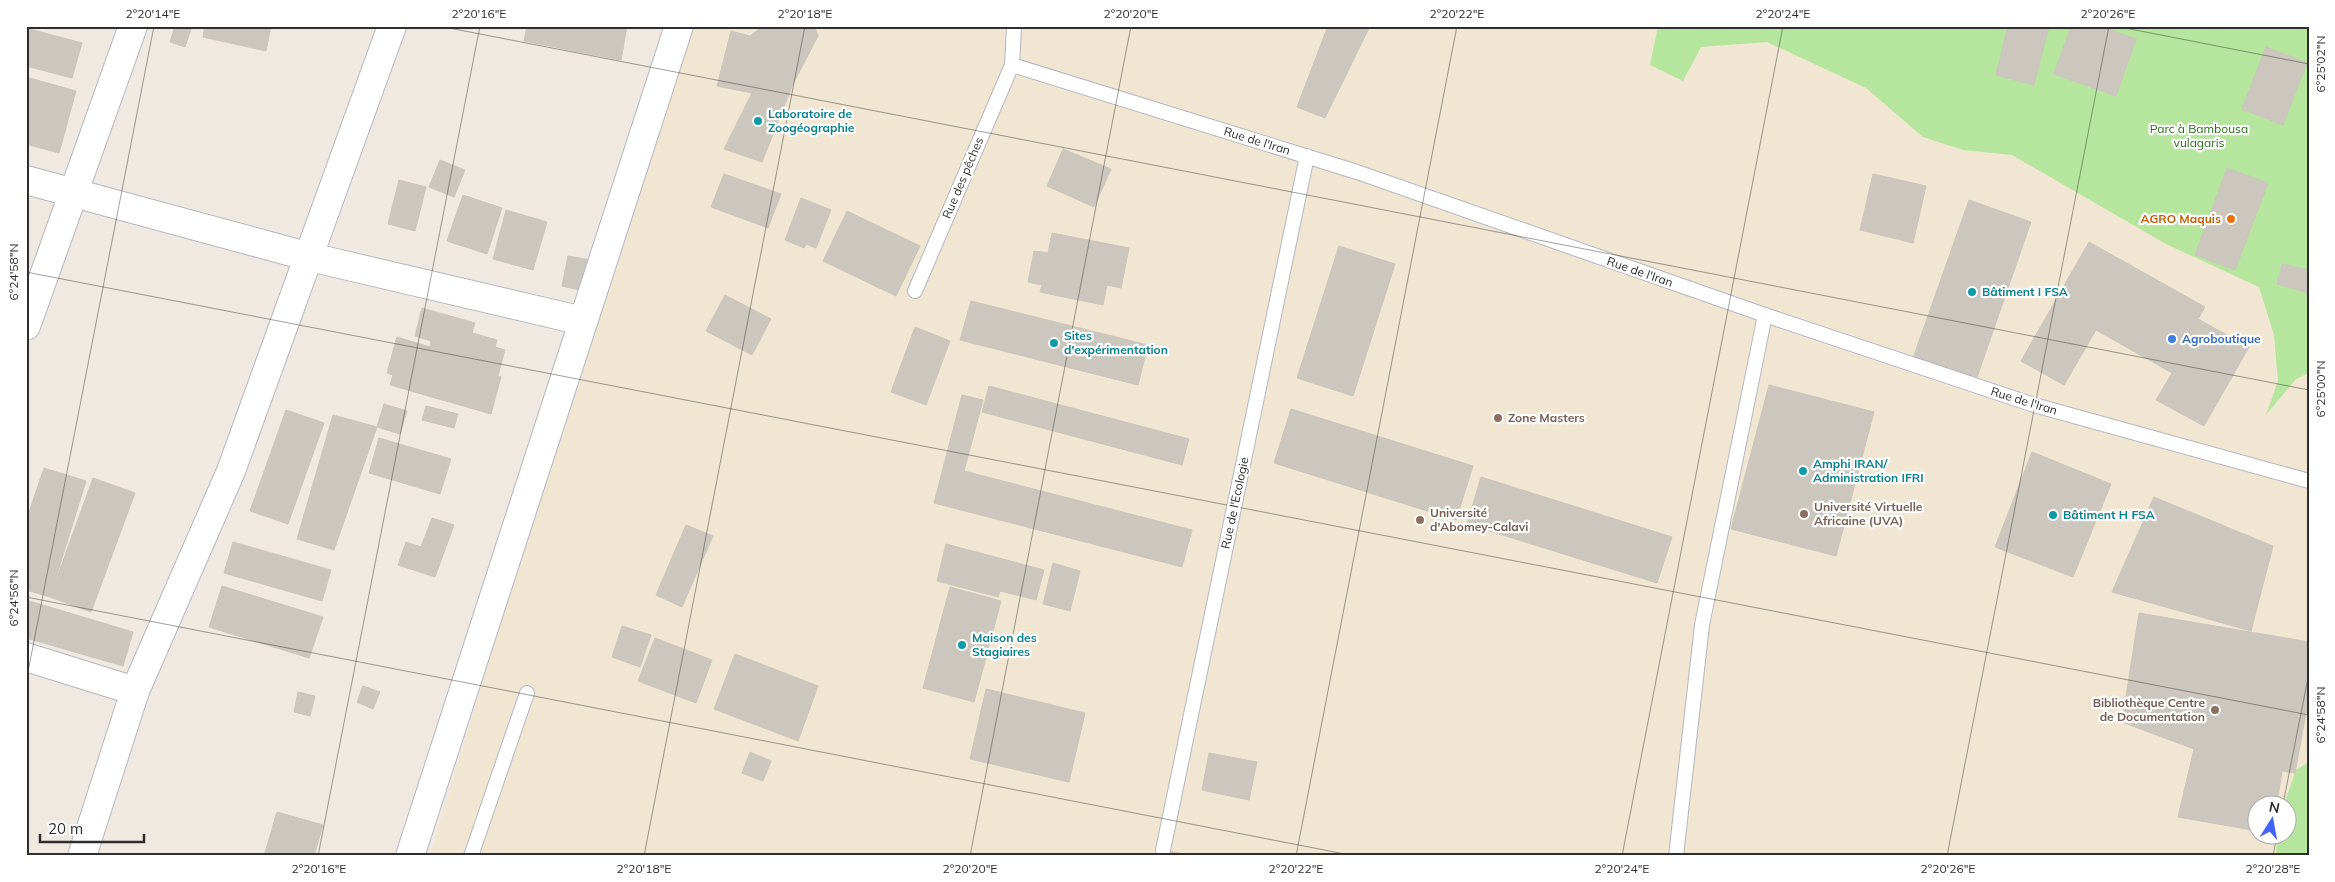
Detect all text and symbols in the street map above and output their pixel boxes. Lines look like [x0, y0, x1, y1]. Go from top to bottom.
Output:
text: 2°20'14"E [126, 6, 180, 21]
text: 2°20'16"E [452, 6, 506, 21]
text: 2°20'18"E [778, 6, 832, 21]
text: 2°20'20"E [1104, 6, 1158, 21]
text: 2°20'22"E [1430, 6, 1484, 21]
text: 2°20'24"E [1756, 6, 1810, 21]
text: 2°20'26"E [2081, 6, 2135, 21]
text: 6°25'02"N [2313, 36, 2328, 92]
place label: Laboratoire de Zoogéographie [768, 106, 855, 135]
marker: Laboratoire de Zoogéographie [752, 115, 764, 127]
park label: Parc à Bambousa vulagaris [2150, 121, 2248, 150]
street label: Rue de l'Iran [1222, 123, 1292, 158]
street label: Rue des pêches [939, 135, 986, 221]
place label: AGRO Maquis [2141, 211, 2221, 226]
marker: AGRO Maquis [2225, 213, 2237, 225]
text: 6°24'58"N [6, 244, 21, 300]
street label: Rue de l'Iran [1605, 253, 1675, 290]
place label: Bâtiment I FSA [1982, 284, 2068, 299]
marker: Bâtiment I FSA [1966, 286, 1978, 298]
place label: Sites d'expérimentation [1064, 328, 1168, 357]
place label: Agroboutique [2182, 331, 2261, 346]
marker: Agroboutique [2166, 333, 2178, 345]
marker: Sites d'expérimentation [1048, 337, 1060, 349]
text: 6°25'00"N [2313, 361, 2328, 417]
street label: Rue de l'Iran [1989, 383, 2059, 418]
place label: Zone Masters [1508, 410, 1585, 425]
marker: Zone Masters [1492, 412, 1504, 424]
street label: Rue de l'Ecologie [1217, 456, 1252, 550]
place label: Amphi IRAN/ Administration IFRI [1813, 456, 1924, 485]
marker: Amphi IRAN/ Administration IFRI [1797, 465, 1809, 477]
place label: Université Virtuelle Africaine (UVA) [1814, 499, 1923, 528]
place label: Université d'Abomey-Calavi [1430, 505, 1528, 534]
place label: Bâtiment H FSA [2063, 507, 2155, 522]
marker: Université Virtuelle Africaine (UVA) [1798, 508, 1810, 520]
marker: Bâtiment H FSA [2047, 509, 2059, 521]
marker: Université d'Abomey-Calavi [1414, 514, 1426, 526]
text: 6°24'56"N [6, 570, 21, 626]
place label: Maison des Stagiaires [972, 630, 1037, 659]
marker: Maison des Stagiaires [956, 639, 968, 651]
text: 6°24'58"N [2313, 687, 2328, 743]
place label: Bibliothèque Centre de Documentation [2093, 695, 2205, 724]
marker: Bibliothèque Centre de Documentation [2209, 704, 2221, 716]
north arrow [2248, 794, 2298, 844]
text: N [2268, 797, 2281, 817]
scale bar [40, 812, 144, 844]
text: 20 m [48, 819, 83, 838]
text: 2°20'16"E [292, 861, 346, 876]
text: 2°20'18"E [617, 861, 671, 876]
text: 2°20'20"E [943, 861, 997, 876]
text: 2°20'22"E [1269, 861, 1323, 876]
text: 2°20'24"E [1595, 861, 1649, 876]
text: 2°20'26"E [1921, 861, 1975, 876]
text: 2°20'28"E [2246, 861, 2300, 876]

